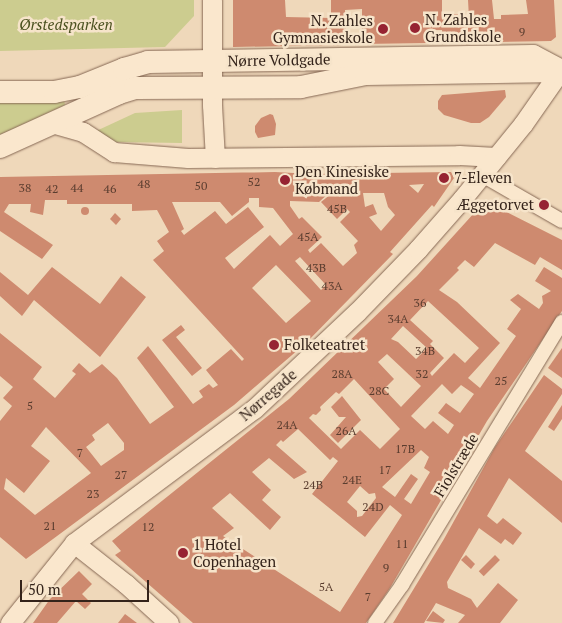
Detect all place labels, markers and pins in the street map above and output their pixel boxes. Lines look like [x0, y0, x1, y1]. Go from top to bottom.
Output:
place label: N. Zahles Grundskole [425, 10, 501, 45]
place label: N. Zahles Gymnasieskole [273, 11, 373, 46]
marker: N. Zahles Grundskole [409, 22, 421, 34]
marker: N. Zahles Gymnasieskole [377, 23, 389, 35]
place label: Den Kinesiske Købmand [295, 162, 389, 197]
place label: 7-Eleven [454, 169, 512, 187]
marker: 7-Eleven [438, 172, 450, 184]
marker: Den Kinesiske Købmand [279, 174, 291, 186]
place label: Æggetorvet [457, 196, 534, 214]
marker: Æggetorvet [538, 199, 550, 211]
place label: Folketeatret [284, 336, 365, 354]
marker: Folketeatret [268, 339, 280, 351]
place label: 1 Hotel Copenhagen [193, 535, 276, 570]
marker: 1 Hotel Copenhagen [177, 547, 189, 559]

